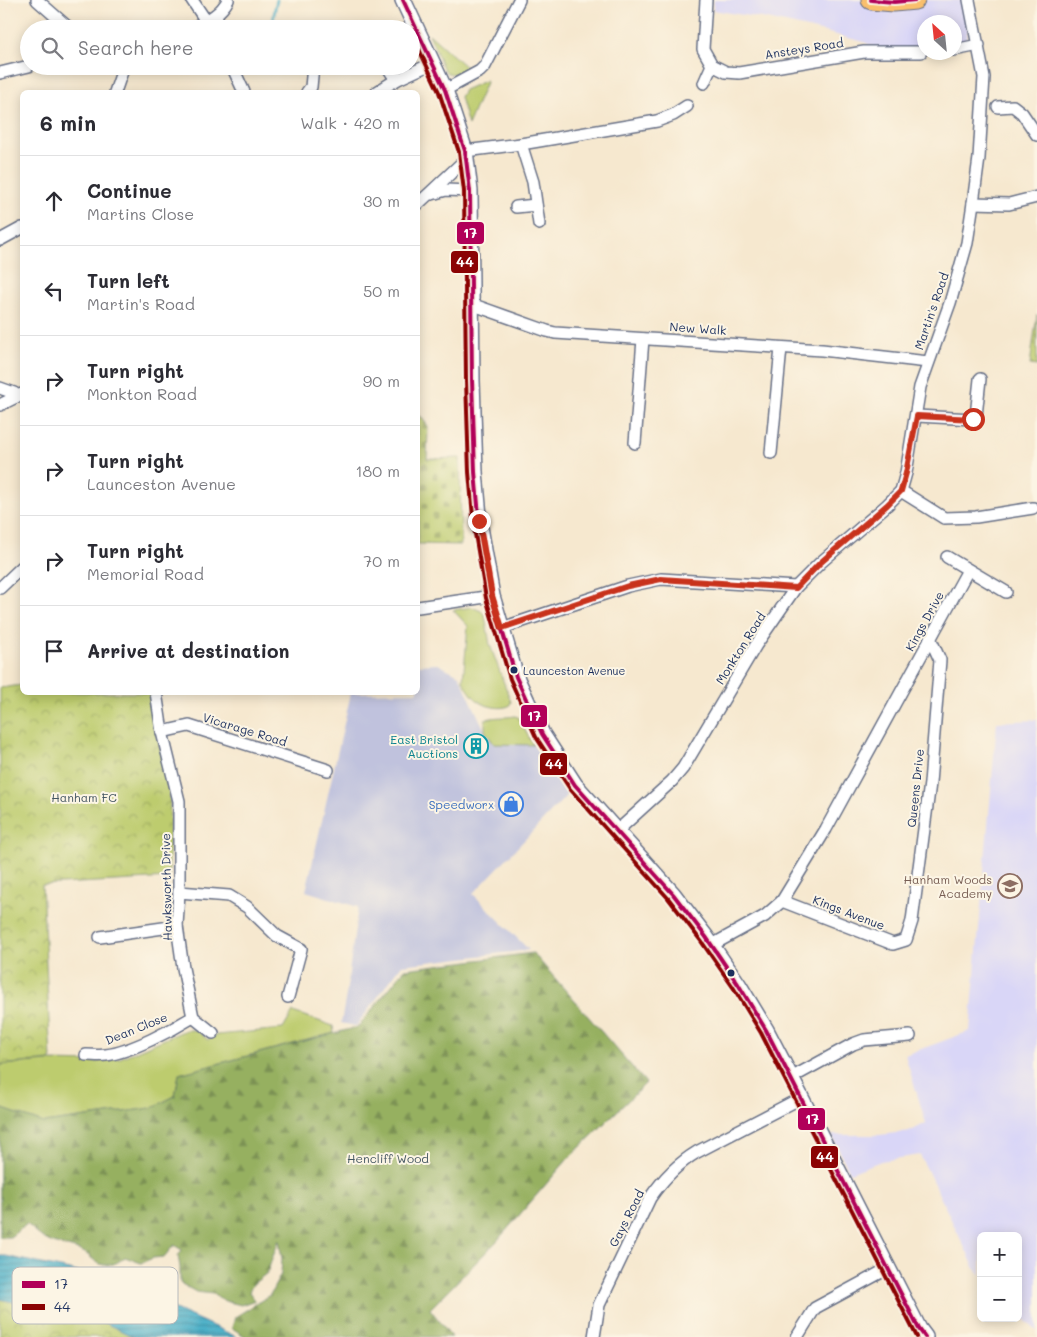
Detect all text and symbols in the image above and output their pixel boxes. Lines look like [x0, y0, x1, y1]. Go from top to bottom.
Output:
north arrow [917, 15, 962, 60]
search box [20, 20, 420, 75]
icon: search [38, 34, 66, 62]
street label: Ansteys Road [764, 34, 845, 62]
text: Search here [78, 35, 194, 60]
text: 6 min [40, 109, 96, 136]
text: Walk · 420 m [300, 112, 400, 133]
text: Continue [87, 178, 172, 203]
icon: ahead [40, 187, 68, 215]
text: 30 m [363, 190, 400, 211]
text: Martins Close [87, 203, 194, 224]
line badge: 17 [456, 221, 485, 245]
text: 17 [463, 223, 477, 242]
line badge: 44 [450, 250, 479, 274]
text: 44 [456, 252, 474, 271]
text: Turn left [87, 268, 170, 293]
street label: Martin's Road [910, 270, 952, 352]
icon: left [40, 277, 68, 305]
text: 50 m [363, 280, 400, 301]
text: Martin's Road [87, 293, 195, 314]
street label: New Walk [669, 318, 727, 338]
text: Turn right [87, 358, 184, 383]
icon: right [40, 367, 68, 395]
text: 90 m [363, 370, 400, 391]
text: Monkton Road [87, 383, 197, 404]
route start [962, 408, 985, 431]
text: Turn right [87, 448, 184, 473]
icon: right [40, 457, 68, 485]
text: 180 m [355, 460, 400, 481]
text: Launceston Avenue [87, 473, 236, 494]
route end [468, 510, 491, 533]
text: Turn right [87, 538, 184, 563]
icon: right [40, 547, 68, 575]
text: 70 m [363, 550, 400, 571]
text: Memorial Road [87, 563, 204, 584]
street label: Kings Drive [901, 588, 947, 654]
street label: Monkton Road [711, 608, 769, 687]
icon: arrive [40, 637, 68, 665]
text: Arrive at destination [87, 638, 290, 663]
place label: Launceston Avenue [523, 663, 626, 678]
marker: Launceston Avenue [509, 665, 519, 675]
line badge: 17 [520, 704, 548, 728]
text: 17 [527, 706, 541, 725]
street label: Vicarage Road [201, 709, 290, 750]
place label: East Bristol Auctions [390, 731, 458, 761]
building icon: East Bristol Auctions [463, 733, 489, 759]
street label: Queens Drive [903, 748, 927, 828]
line badge: 44 [539, 752, 568, 776]
text: 44 [545, 754, 563, 773]
park label: Hanham FC [51, 789, 117, 805]
shop icon: Speedworx [498, 791, 524, 817]
place label: Speedworx [429, 796, 494, 812]
street label: Hawksworth Drive [157, 833, 175, 941]
place label: Hanham Woods Academy [903, 871, 992, 901]
school or university icon: Hanham Woods Academy [997, 873, 1023, 899]
street label: Kings Avenue [811, 891, 887, 933]
unlabelled marker [726, 968, 736, 978]
street label: Dean Close [103, 1008, 169, 1048]
line badge: 17 [797, 1107, 826, 1131]
text: 17 [805, 1109, 819, 1128]
line badge: 44 [810, 1145, 839, 1169]
text: 44 [816, 1147, 834, 1166]
park label: Hencliff Wood [347, 1150, 429, 1166]
street label: Gays Road [605, 1186, 647, 1249]
map controls [977, 1232, 1022, 1322]
button: + [977, 1232, 1022, 1277]
legend [12, 1267, 178, 1324]
text: 17 [54, 1274, 68, 1293]
button: − [977, 1277, 1022, 1322]
text: 44 [54, 1297, 71, 1316]

